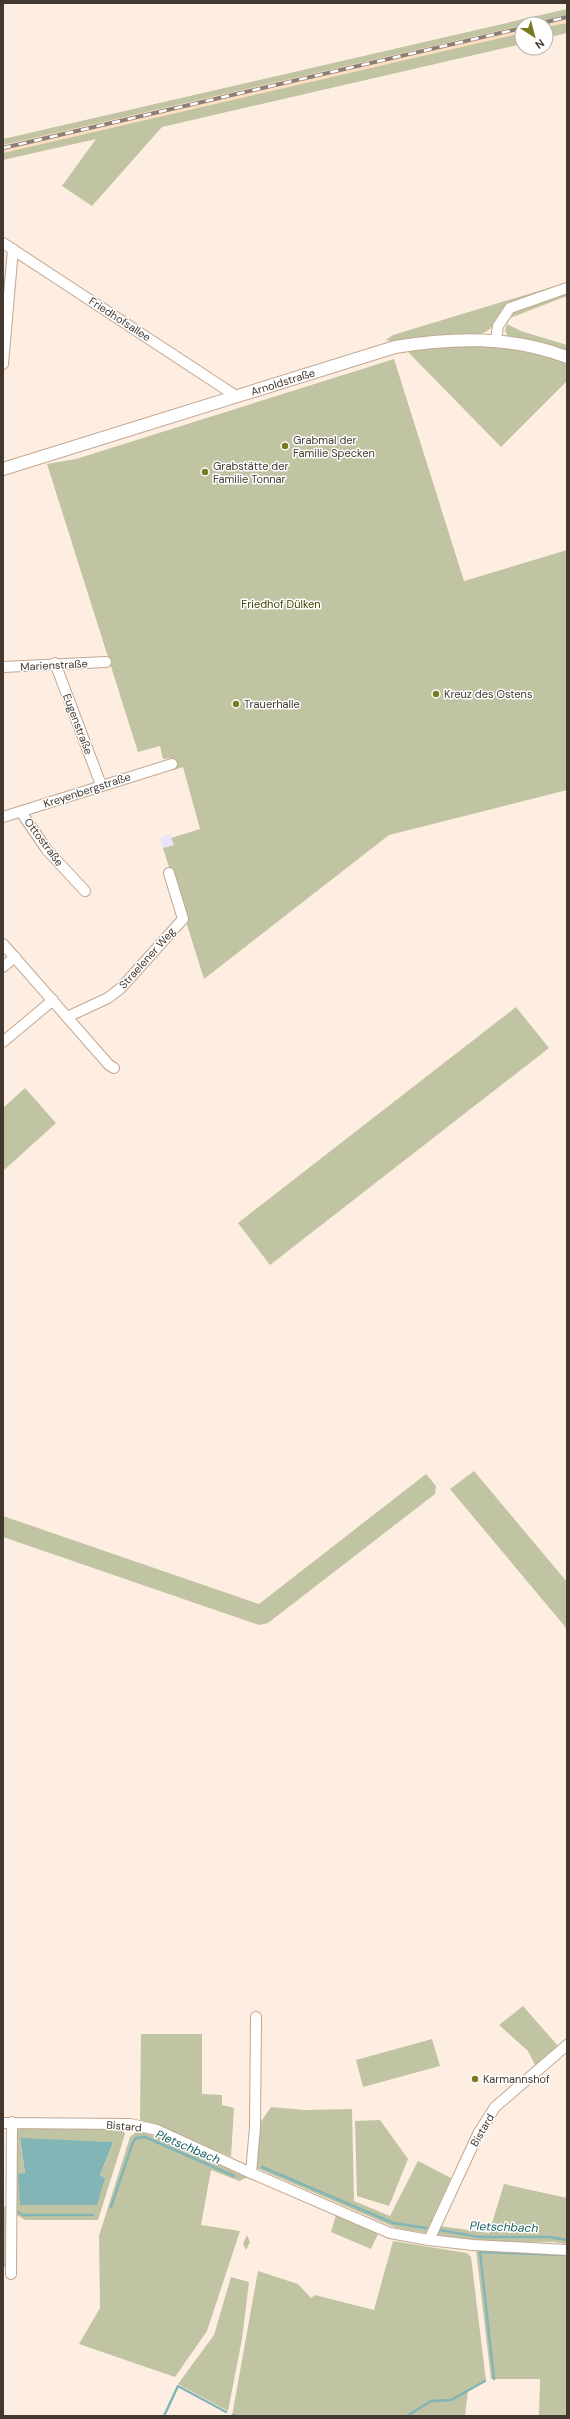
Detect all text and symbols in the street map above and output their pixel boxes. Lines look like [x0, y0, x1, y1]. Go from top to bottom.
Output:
north arrow [514, 16, 554, 56]
text: N [533, 36, 547, 52]
street label: Friedhofsallee [86, 294, 154, 344]
street label: Arnoldstraße [249, 365, 317, 399]
place label: Grabmal der Familie Specken [293, 433, 375, 460]
marker: Grabmal der Familie Specken [280, 441, 290, 451]
place label: Grabstätte der Familie Tonnar [213, 459, 289, 486]
marker: Grabstätte der Familie Tonnar [200, 467, 210, 477]
park label: Friedhof Dülken [241, 597, 321, 611]
street label: Marienstraße [20, 656, 88, 674]
place label: Kreuz des Ostens [444, 687, 532, 701]
marker: Kreuz des Ostens [431, 689, 441, 699]
street label: Eugenstraße [60, 692, 96, 756]
place label: Trauerhalle [244, 697, 300, 711]
marker: Trauerhalle [231, 699, 241, 709]
street label: Kreyenbergstraße [42, 769, 132, 811]
street label: Ottostraße [21, 815, 67, 869]
street label: Straelener Weg [116, 924, 178, 992]
place label: Karmannshof [483, 2072, 550, 2086]
marker: Karmannshof [470, 2074, 480, 2084]
street label: Bistard [467, 2111, 497, 2149]
street label: Bistard [106, 2117, 142, 2135]
water label: Pletschbach [153, 2126, 223, 2168]
water label: Pletschbach [469, 2218, 539, 2236]

